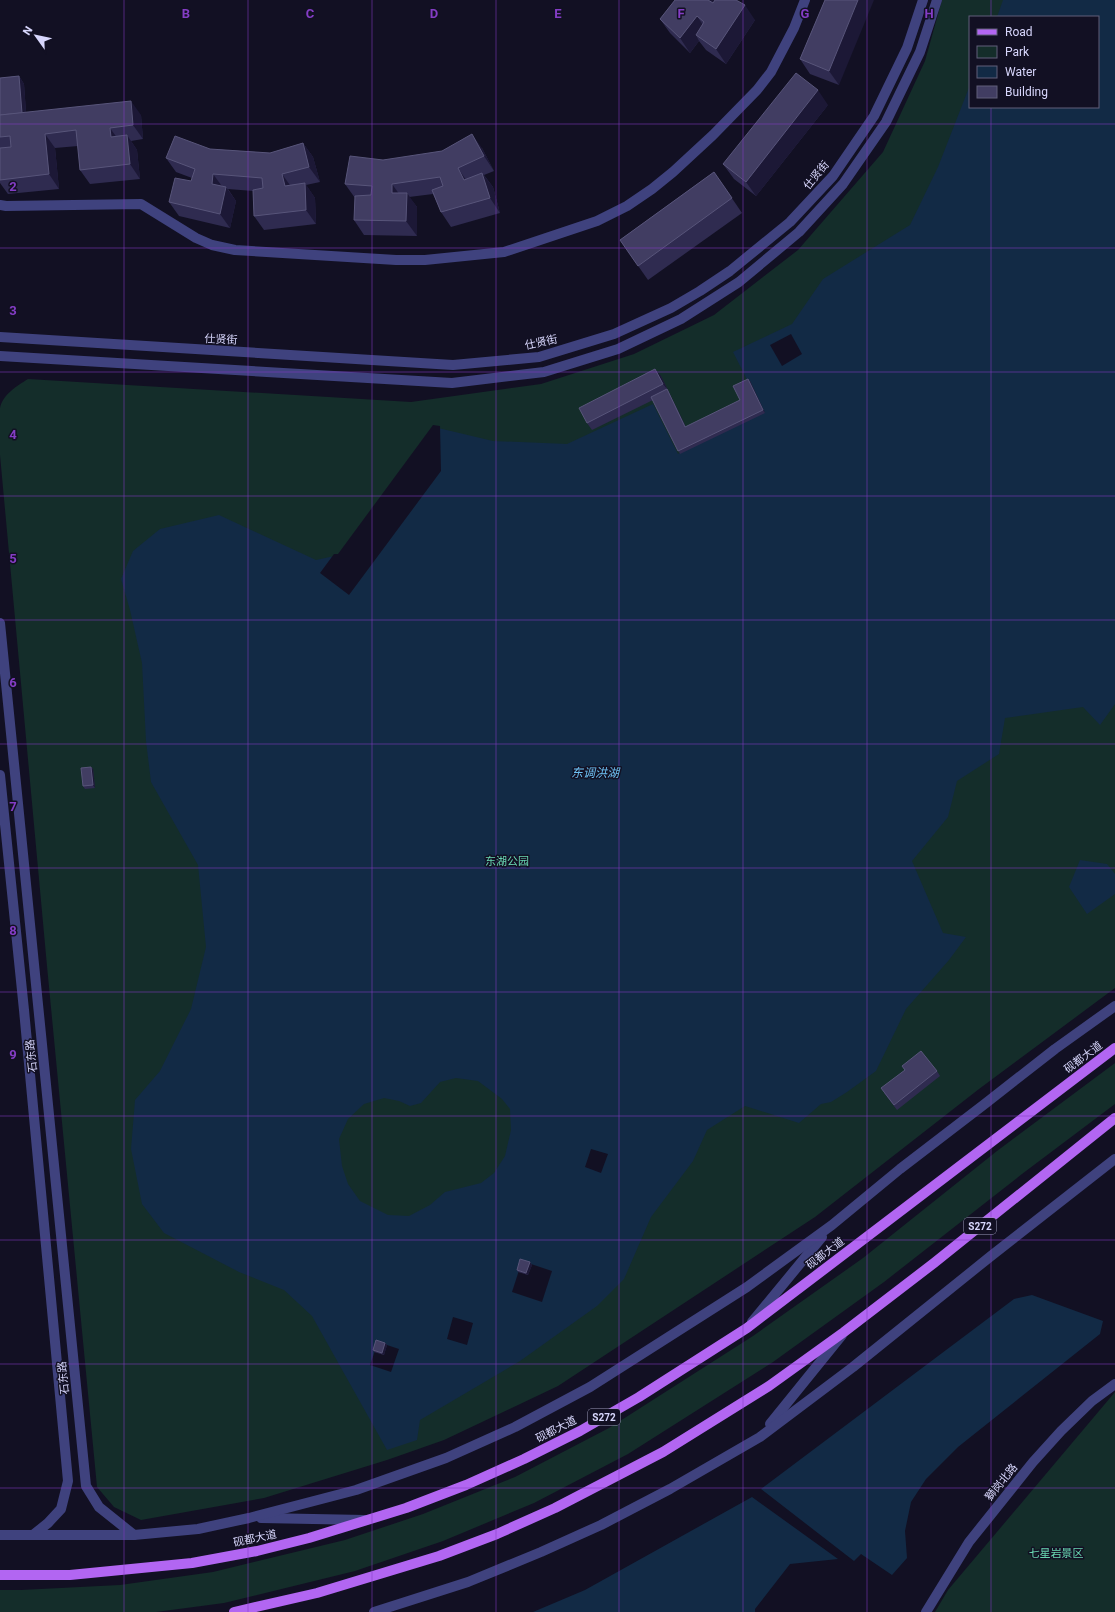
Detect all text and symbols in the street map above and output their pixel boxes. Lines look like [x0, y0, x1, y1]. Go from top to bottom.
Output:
text: B [182, 6, 190, 21]
text: C [306, 6, 315, 21]
text: D [430, 6, 438, 21]
text: E [554, 6, 562, 21]
text: F [677, 6, 685, 21]
text: G [801, 6, 810, 21]
text: H [924, 6, 934, 21]
north arrow [16, 16, 56, 56]
legend [969, 16, 1099, 108]
text: N [20, 24, 36, 38]
text: Road [1005, 25, 1033, 39]
text: Park [1005, 45, 1030, 59]
text: Water [1005, 65, 1036, 79]
text: Building [1005, 85, 1048, 99]
street label: 仕贤街 [801, 159, 832, 192]
text: 2 [9, 179, 17, 194]
text: 3 [9, 303, 17, 318]
street label: 仕贤街 [204, 332, 238, 347]
street label: 仕贤街 [524, 333, 559, 352]
text: 4 [9, 427, 17, 442]
text: 5 [9, 551, 17, 566]
text: 6 [9, 675, 17, 690]
water label: 东调洪湖 [571, 766, 621, 780]
text: 7 [9, 799, 17, 814]
park label: 东湖公园 [485, 855, 529, 868]
text: 8 [9, 923, 17, 938]
street label: 石东路 [23, 1039, 40, 1073]
street label: 砚都大道 [1062, 1039, 1105, 1076]
text: 9 [9, 1047, 17, 1062]
road number: S272 [964, 1218, 996, 1234]
street label: 砚都大道 [804, 1235, 847, 1272]
street label: 石东路 [55, 1361, 72, 1395]
road number: S272 [588, 1409, 620, 1425]
street label: 砚都大道 [534, 1414, 579, 1445]
street label: 獅岗北路 [982, 1461, 1020, 1504]
street label: 砚都大道 [232, 1528, 278, 1549]
park label: 七星岩景区 [1029, 1547, 1084, 1560]

